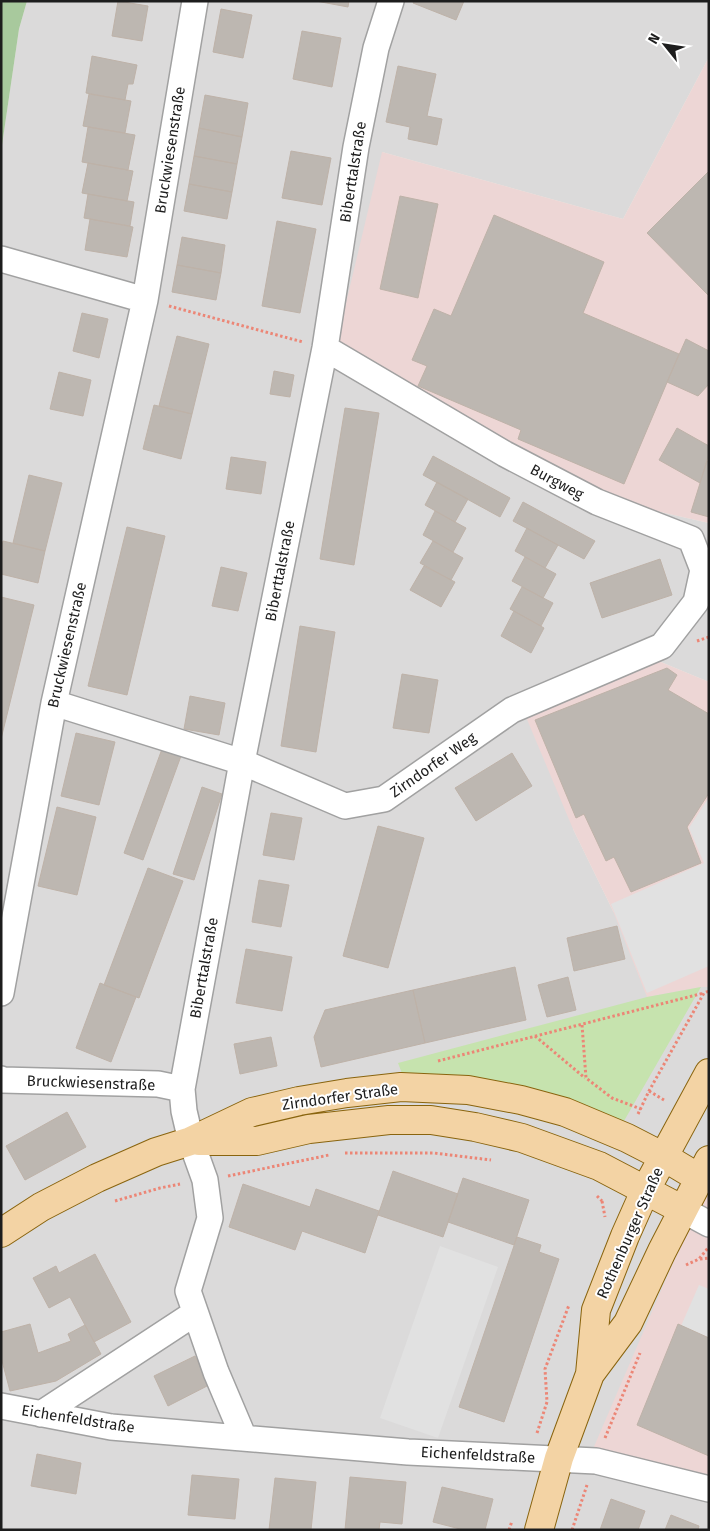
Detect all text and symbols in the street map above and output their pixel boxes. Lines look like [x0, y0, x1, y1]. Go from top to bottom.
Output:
north arrow [640, 20, 690, 70]
text: N [644, 30, 664, 47]
street label: Bruckwiesenstraße [151, 85, 189, 215]
street label: Biberttalstraße [336, 120, 370, 224]
street label: Burgweg [527, 460, 587, 504]
street label: Biberttalstraße [261, 519, 299, 623]
street label: Bruckwiesenstraße [44, 580, 90, 710]
street label: Zirndorfer Weg [386, 728, 480, 801]
street label: Biberttalstraße [186, 916, 222, 1020]
street label: Bruckwiesenstraße [26, 1072, 156, 1094]
street label: Zirndorfer Straße [281, 1080, 399, 1114]
street label: Rothenburger Straße [593, 1165, 667, 1301]
street label: Eichenfeldstraße [20, 1401, 136, 1437]
street label: Eichenfeldstraße [420, 1443, 536, 1467]

